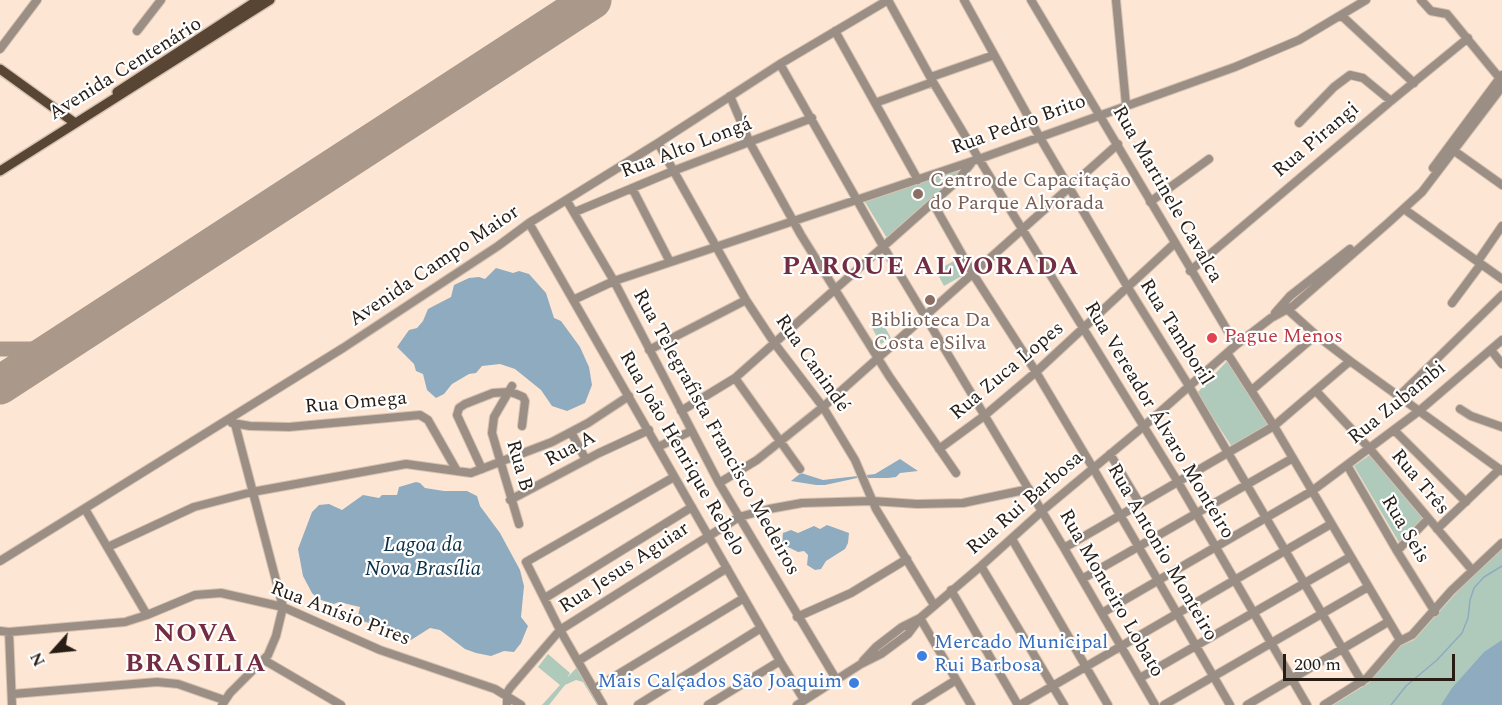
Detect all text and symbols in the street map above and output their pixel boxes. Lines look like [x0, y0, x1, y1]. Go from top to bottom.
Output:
street label: Avenida Centenário [45, 13, 207, 127]
street label: Rua Pedro Brito [948, 91, 1090, 161]
street label: Rua Pirangi [1269, 98, 1365, 184]
street label: Rua Martinele Cavalca [1106, 102, 1226, 288]
street label: Rua Alto Longá [618, 113, 756, 185]
place label: Centro de Capacitação do Parque Alvorada [930, 170, 1131, 217]
marker: Centro de Capacitação do Parque Alvorada [911, 187, 925, 201]
street label: Avenida Campo Maior [345, 201, 525, 333]
district label: PARQUE ALVORADA [782, 253, 1080, 285]
street label: Rua Tamboril [1133, 275, 1217, 391]
street label: Rua Telegrafista Francisco Medeiros [626, 286, 804, 580]
marker: Biblioteca Da Costa e Silva [923, 293, 937, 307]
street label: Rua Vereador Álvaro Monteiro [1078, 298, 1238, 544]
street label: Rua Canindé [769, 310, 853, 418]
place label: Biblioteca Da Costa e Silva [870, 310, 990, 357]
street label: Rua Zuca Lopes [946, 318, 1070, 426]
place label: Pague Menos [1224, 326, 1343, 350]
marker: Pague Menos [1205, 331, 1219, 345]
street label: Rua João Henrique Rebelo [612, 347, 750, 561]
street label: Rua Zubambi [1344, 357, 1452, 451]
street label: Rua Omega [304, 388, 408, 420]
street label: Rua A [541, 427, 601, 473]
street label: Rua B [499, 438, 537, 494]
street label: Rua Três [1385, 445, 1453, 521]
street label: Rua Rui Barbosa [963, 447, 1089, 561]
street label: Rua Antonio Monteiro [1100, 460, 1222, 646]
street label: Rua Seis [1374, 492, 1434, 568]
street label: Rua Monteiro Lobato [1052, 506, 1168, 682]
street label: Rua Jesus Aguiar [555, 518, 695, 620]
water label: Lagoa da Nova Brasília [365, 534, 481, 584]
street label: Rua Anísio Pires [267, 577, 413, 653]
district label: NOVA BRASILIA [125, 620, 267, 682]
north arrow [24, 621, 84, 681]
place label: Mercado Municipal Rui Barbosa [934, 632, 1108, 679]
scale bar [1286, 642, 1458, 680]
text: N [24, 648, 52, 670]
marker: Mercado Municipal Rui Barbosa [915, 649, 929, 663]
text: 200 m [1294, 651, 1341, 678]
place label: Mais Calçados São Joaquim [598, 671, 842, 695]
marker: Mais Calçados São Joaquim [847, 676, 861, 690]

